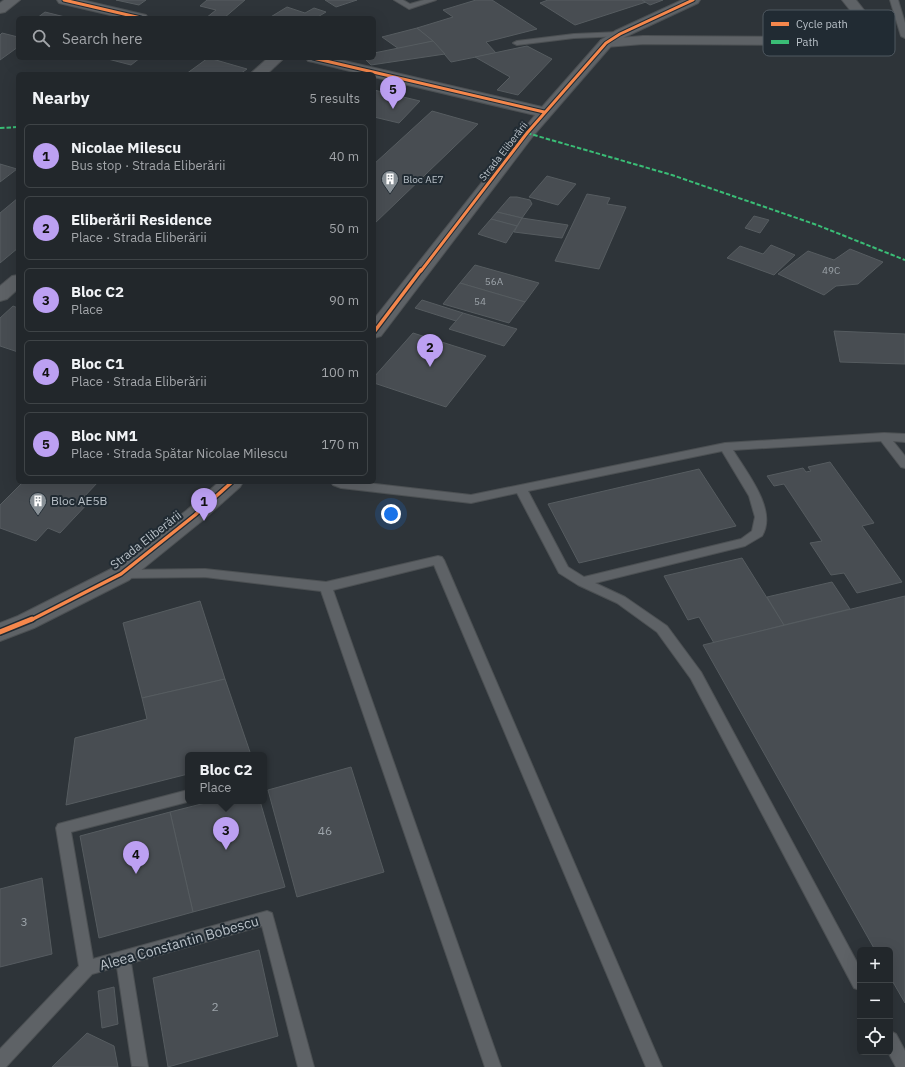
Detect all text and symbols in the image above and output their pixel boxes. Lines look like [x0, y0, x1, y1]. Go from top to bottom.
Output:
legend [763, 10, 895, 56]
search box [16, 16, 376, 60]
text: Cycle path [796, 17, 848, 31]
icon: search [30, 27, 52, 49]
text: Search here [62, 29, 142, 48]
text: Path [796, 35, 819, 49]
pin: 5 [380, 76, 406, 109]
text: Nearby [32, 87, 90, 109]
text: 5 results [309, 90, 360, 107]
street label: Strada Eliberării [476, 119, 531, 184]
text: Nicolae Milescu [71, 138, 181, 157]
text: 1 [42, 148, 50, 165]
text: 40 m [329, 148, 359, 165]
text: Bus stop · Strada Eliberării [71, 157, 226, 174]
building icon: Bloc AE7 [380, 169, 400, 194]
place label: Bloc AE7 [403, 173, 443, 186]
text: Eliberării Residence [71, 210, 212, 229]
text: 2 [42, 220, 50, 237]
text: 50 m [329, 220, 359, 237]
text: Place · Strada Eliberării [71, 229, 207, 246]
house number: 49C [822, 264, 840, 277]
house number: 56A [485, 275, 504, 288]
text: Bloc C2 [71, 282, 124, 301]
text: 3 [42, 292, 50, 309]
text: 90 m [329, 292, 359, 309]
house number: 54 [474, 295, 486, 308]
text: Place [71, 301, 103, 318]
pin: 2 [417, 334, 443, 367]
text: Bloc C1 [71, 354, 124, 373]
text: 4 [42, 364, 50, 381]
text: 100 m [321, 364, 359, 381]
text: Place · Strada Eliberării [71, 373, 207, 390]
text: Bloc NM1 [71, 426, 137, 445]
text: 5 [42, 436, 50, 453]
text: 170 m [321, 436, 359, 453]
text: Place · Strada Spătar Nicolae Milescu [71, 445, 288, 462]
pin: 1 [191, 488, 217, 521]
building icon: Bloc AE5B [28, 491, 48, 516]
place label: Bloc AE5B [51, 493, 108, 508]
your location [381, 504, 401, 524]
street label: Strada Eliberării [107, 507, 184, 572]
popup [185, 752, 267, 804]
text: Bloc C2 [199, 760, 253, 779]
text: Place [199, 779, 231, 796]
pin: 3 [213, 817, 239, 850]
house number: 46 [318, 823, 332, 838]
pin: 4 [123, 841, 149, 874]
street label: Aleea Constantin Bobescu [97, 912, 261, 974]
house number: 3 [20, 914, 28, 929]
map controls [857, 947, 893, 1055]
button: + [857, 947, 893, 983]
button: − [857, 983, 893, 1019]
house number: 2 [211, 999, 219, 1014]
button: locate [857, 1019, 893, 1055]

